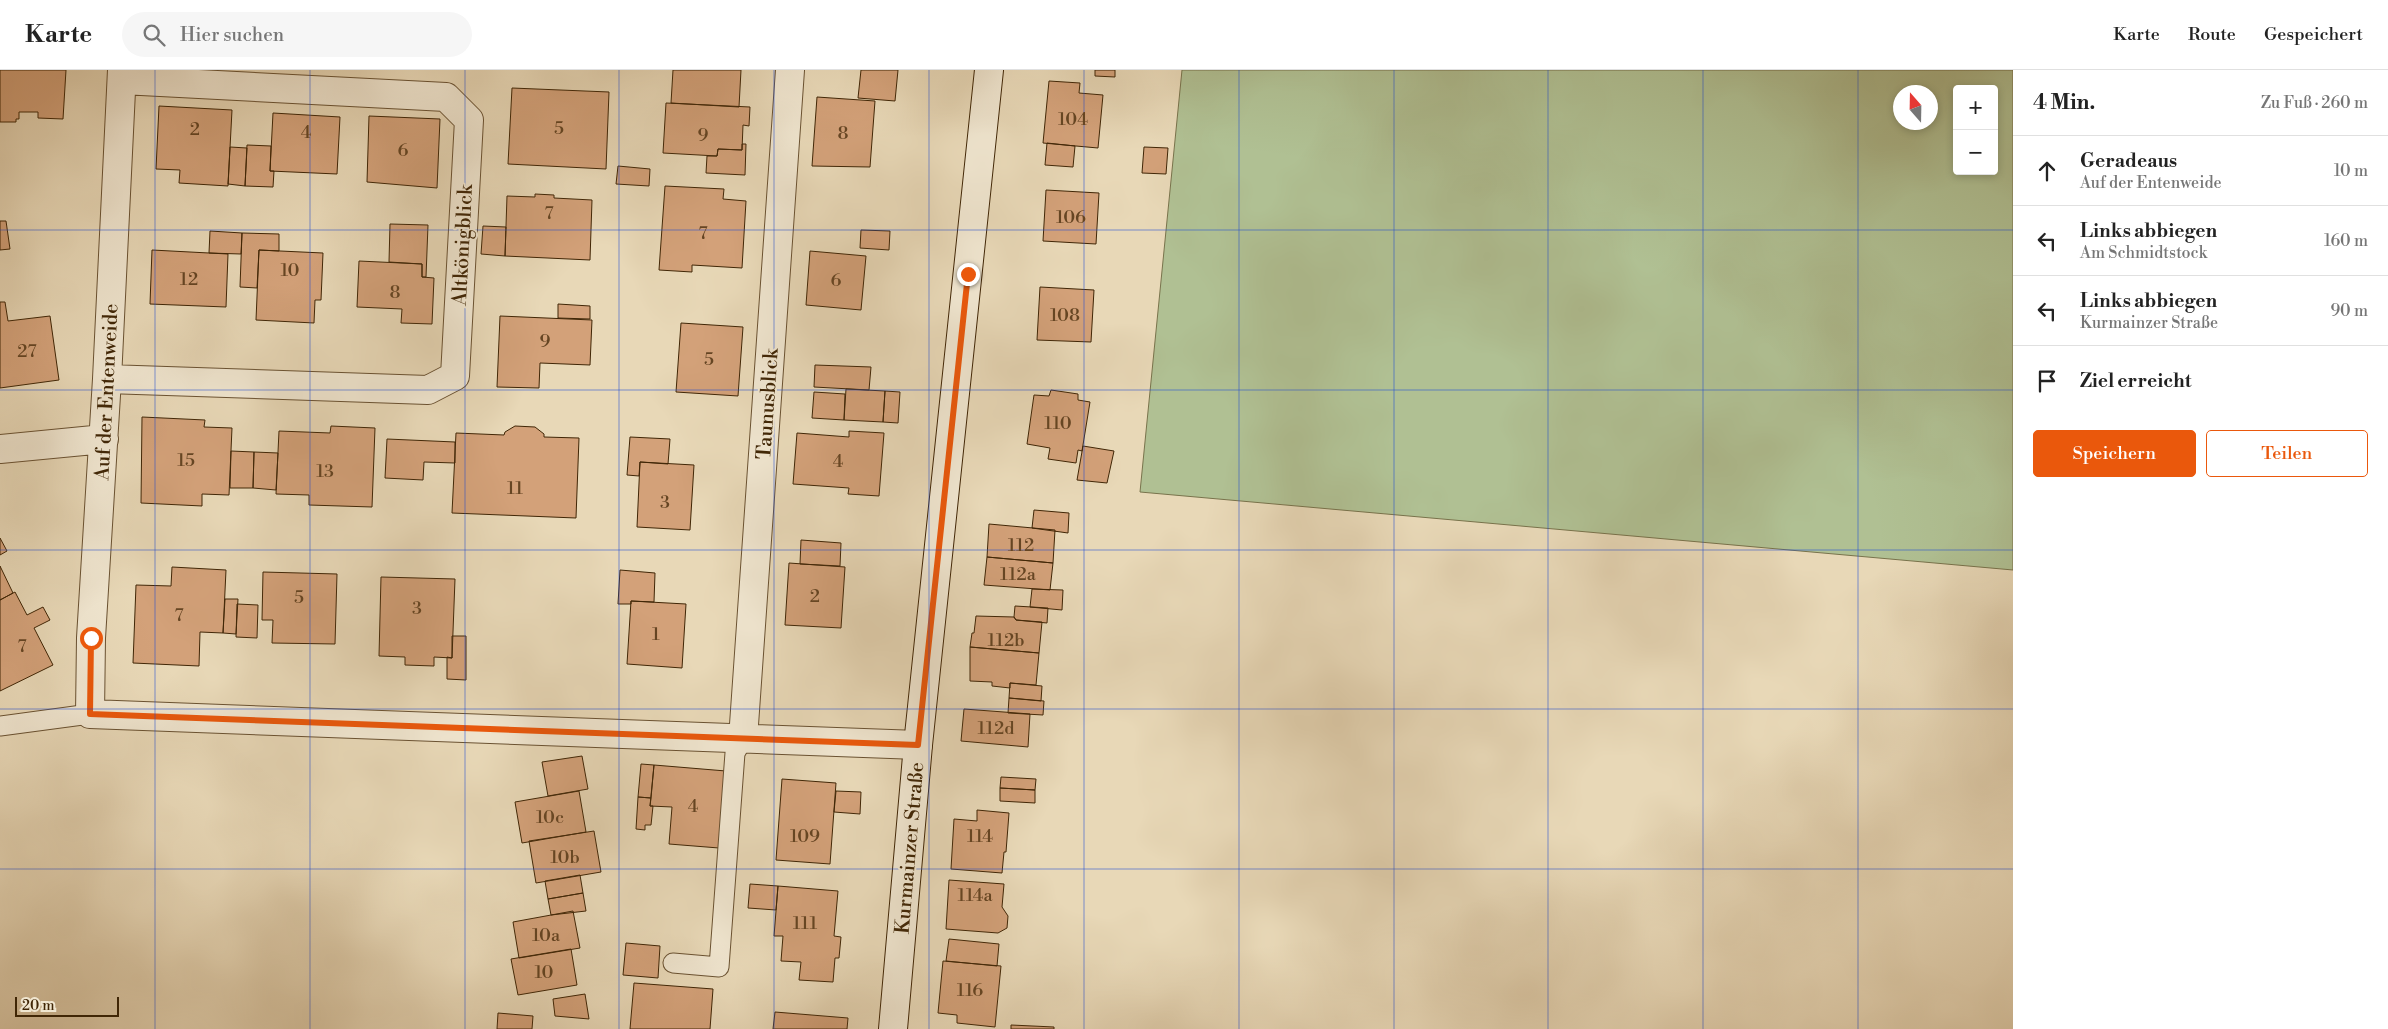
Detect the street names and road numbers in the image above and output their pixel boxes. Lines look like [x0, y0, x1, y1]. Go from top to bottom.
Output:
street label: Altkönigblick [448, 182, 479, 307]
street label: Auf der Entenweide [90, 303, 125, 482]
street label: Taunusblick [752, 346, 785, 460]
street label: Kurmainzer Straße [891, 761, 930, 935]

